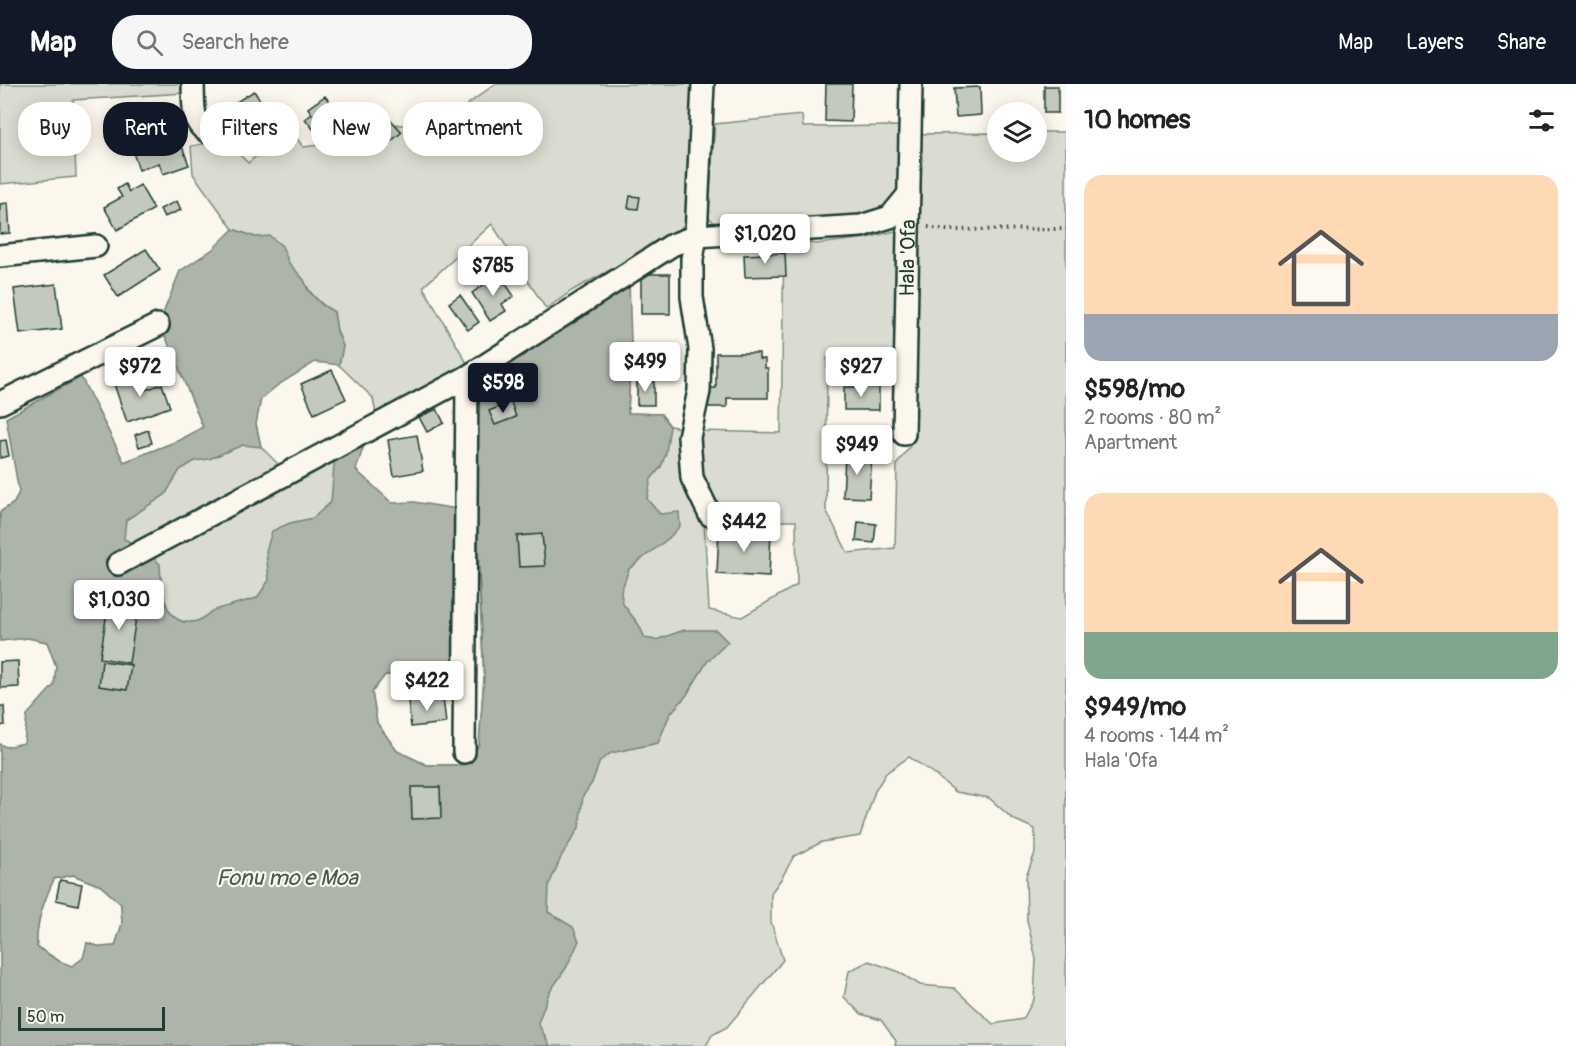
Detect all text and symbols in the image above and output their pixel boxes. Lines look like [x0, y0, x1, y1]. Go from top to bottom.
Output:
search box [112, 15, 532, 69]
text: Map [30, 25, 76, 60]
icon: search [133, 26, 166, 59]
text: Search here [181, 28, 289, 56]
text: Map [1338, 29, 1373, 56]
text: Layers [1406, 29, 1464, 56]
text: Share [1497, 29, 1546, 56]
chip: Buy [18, 102, 91, 156]
chip: Rent [103, 102, 188, 156]
chip: Filters [200, 102, 299, 156]
chip: New [311, 102, 391, 156]
chip: Apartment [403, 102, 543, 156]
map controls [987, 102, 1047, 162]
button: layers [987, 102, 1047, 162]
text: 10 homes [1084, 104, 1190, 136]
icon: filters [1525, 104, 1558, 137]
pin: $1,020 [716, 214, 814, 265]
icon: home [1267, 214, 1375, 322]
street label: Hala 'Ofa [893, 219, 922, 297]
text: $1,020 [734, 221, 796, 246]
pin: $785 [457, 246, 529, 297]
text: $785 [472, 253, 514, 278]
pin: $499 [609, 342, 681, 393]
pin: $972 [104, 347, 176, 398]
pin: $927 [825, 347, 897, 398]
text: $499 [623, 349, 667, 374]
text: $972 [119, 354, 161, 379]
text: $927 [840, 354, 882, 379]
pin: $598 [467, 363, 539, 414]
text: $598 [482, 370, 524, 395]
text: $598/mo [1084, 373, 1185, 405]
text: 2 rooms · 80 m² [1084, 405, 1221, 430]
pin: $949 [821, 425, 893, 476]
text: Apartment [1084, 430, 1177, 455]
text: $949 [835, 432, 879, 457]
pin: $442 [708, 502, 780, 553]
text: $442 [721, 509, 767, 534]
icon: home [1267, 532, 1375, 640]
pin: $1,030 [70, 580, 168, 631]
text: $1,030 [88, 587, 150, 612]
pin: $422 [391, 661, 463, 712]
text: $422 [405, 668, 449, 693]
text: $949/mo [1084, 691, 1186, 723]
text: 4 rooms · 144 m² [1084, 723, 1229, 748]
text: Hala 'Ofa [1084, 748, 1158, 773]
water label: Fonu mo e Moa [216, 864, 360, 892]
scale bar [18, 1004, 165, 1032]
text: 50 m [27, 1007, 64, 1027]

